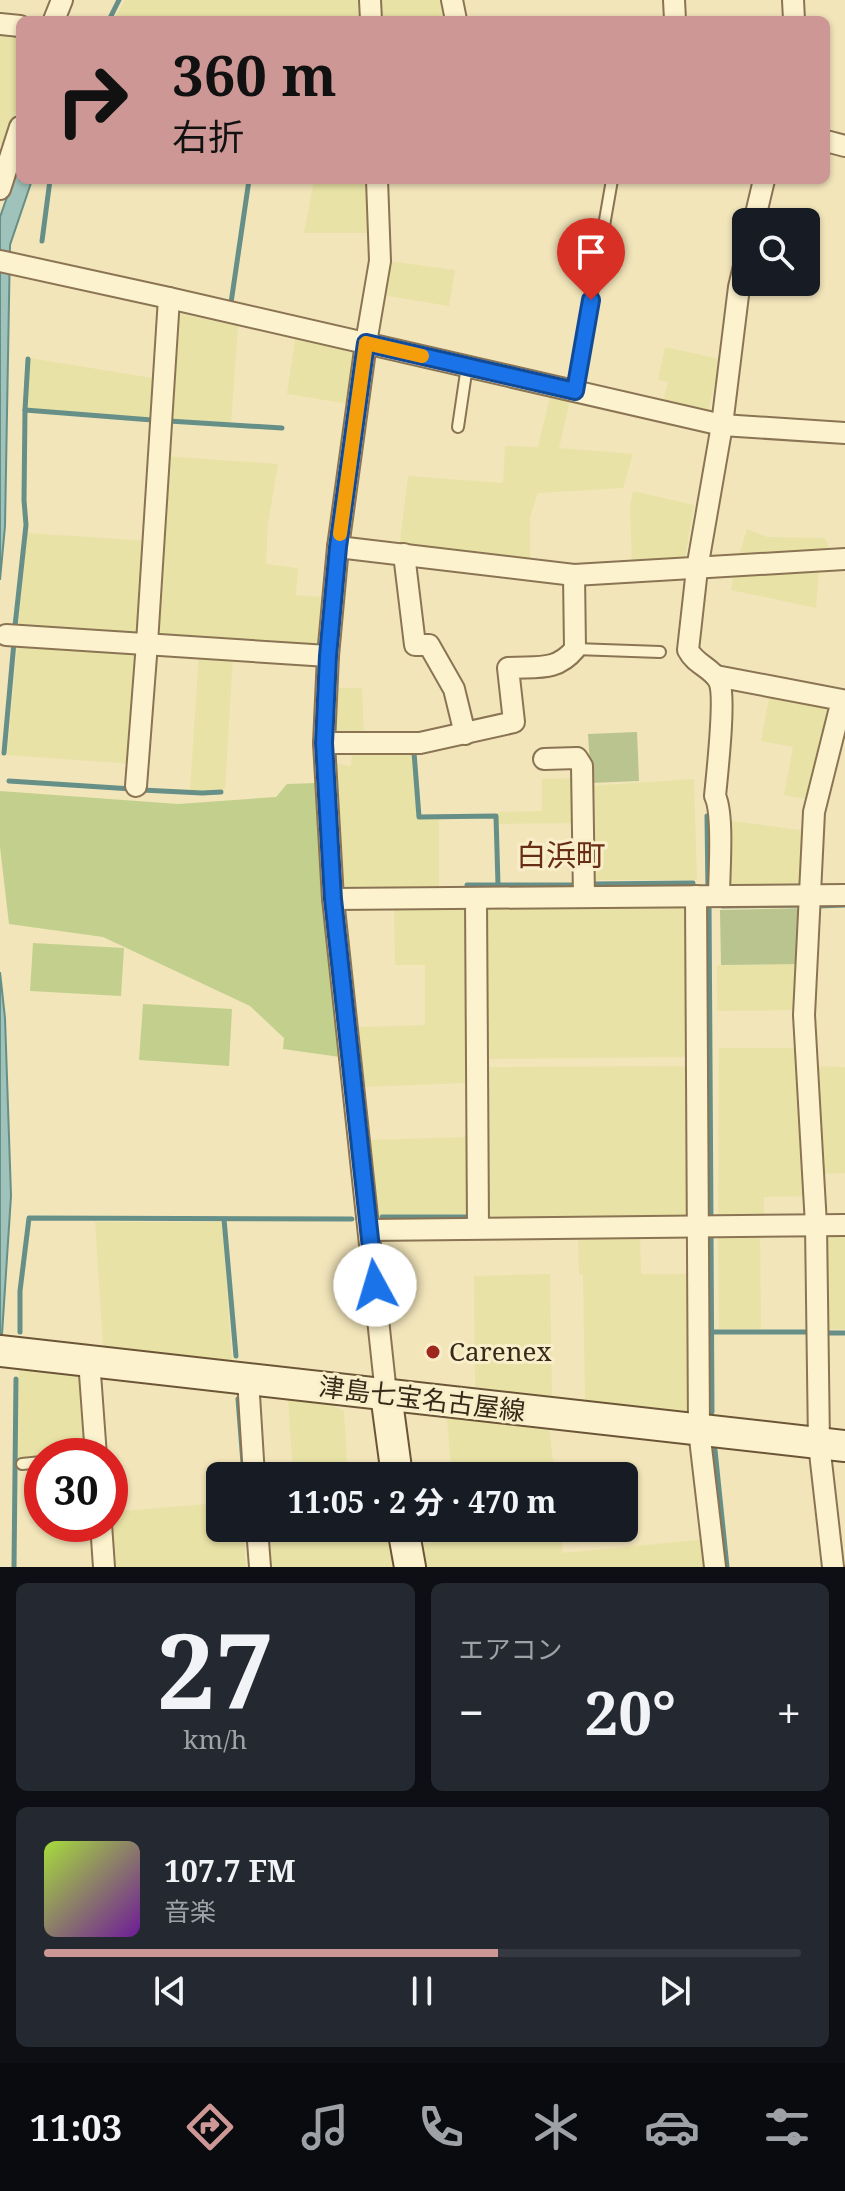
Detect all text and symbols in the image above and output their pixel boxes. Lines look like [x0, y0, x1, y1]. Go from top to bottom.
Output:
text: 360 m [172, 36, 337, 112]
icon: right [40, 48, 144, 152]
text: 右折 [172, 112, 244, 161]
map controls [732, 208, 820, 296]
button: search [732, 208, 820, 296]
pin [557, 218, 625, 300]
icon: arrive [569, 230, 613, 274]
district label: 白浜町 [516, 834, 606, 875]
position arrow [333, 1243, 417, 1327]
place label: Carenex [449, 1333, 551, 1369]
marker: Carenex [424, 1343, 442, 1361]
street label: 津島七宝名古屋線 [317, 1367, 528, 1429]
speed limit sign: 30 [24, 1438, 128, 1542]
text: 11:05 · 2 分 · 470 m [288, 1481, 556, 1522]
text: 27 [156, 1598, 274, 1739]
text: エアコン [459, 1631, 563, 1667]
text: 20° [584, 1671, 676, 1753]
text: − [459, 1682, 484, 1742]
text: + [776, 1682, 801, 1742]
text: km/h [183, 1721, 247, 1757]
text: 107.7 FM [164, 1850, 296, 1891]
text: 音楽 [164, 1893, 216, 1929]
icon: previous [148, 1969, 192, 2013]
icon: pause [400, 1969, 444, 2013]
icon: next [653, 1969, 697, 2013]
icon: directions [182, 2099, 238, 2155]
icon: music [297, 2099, 353, 2155]
icon: phone [413, 2099, 469, 2155]
icon: climate [528, 2099, 584, 2155]
icon: car [644, 2099, 700, 2155]
icon: filters [759, 2099, 815, 2155]
text: 11:03 [30, 2103, 122, 2152]

